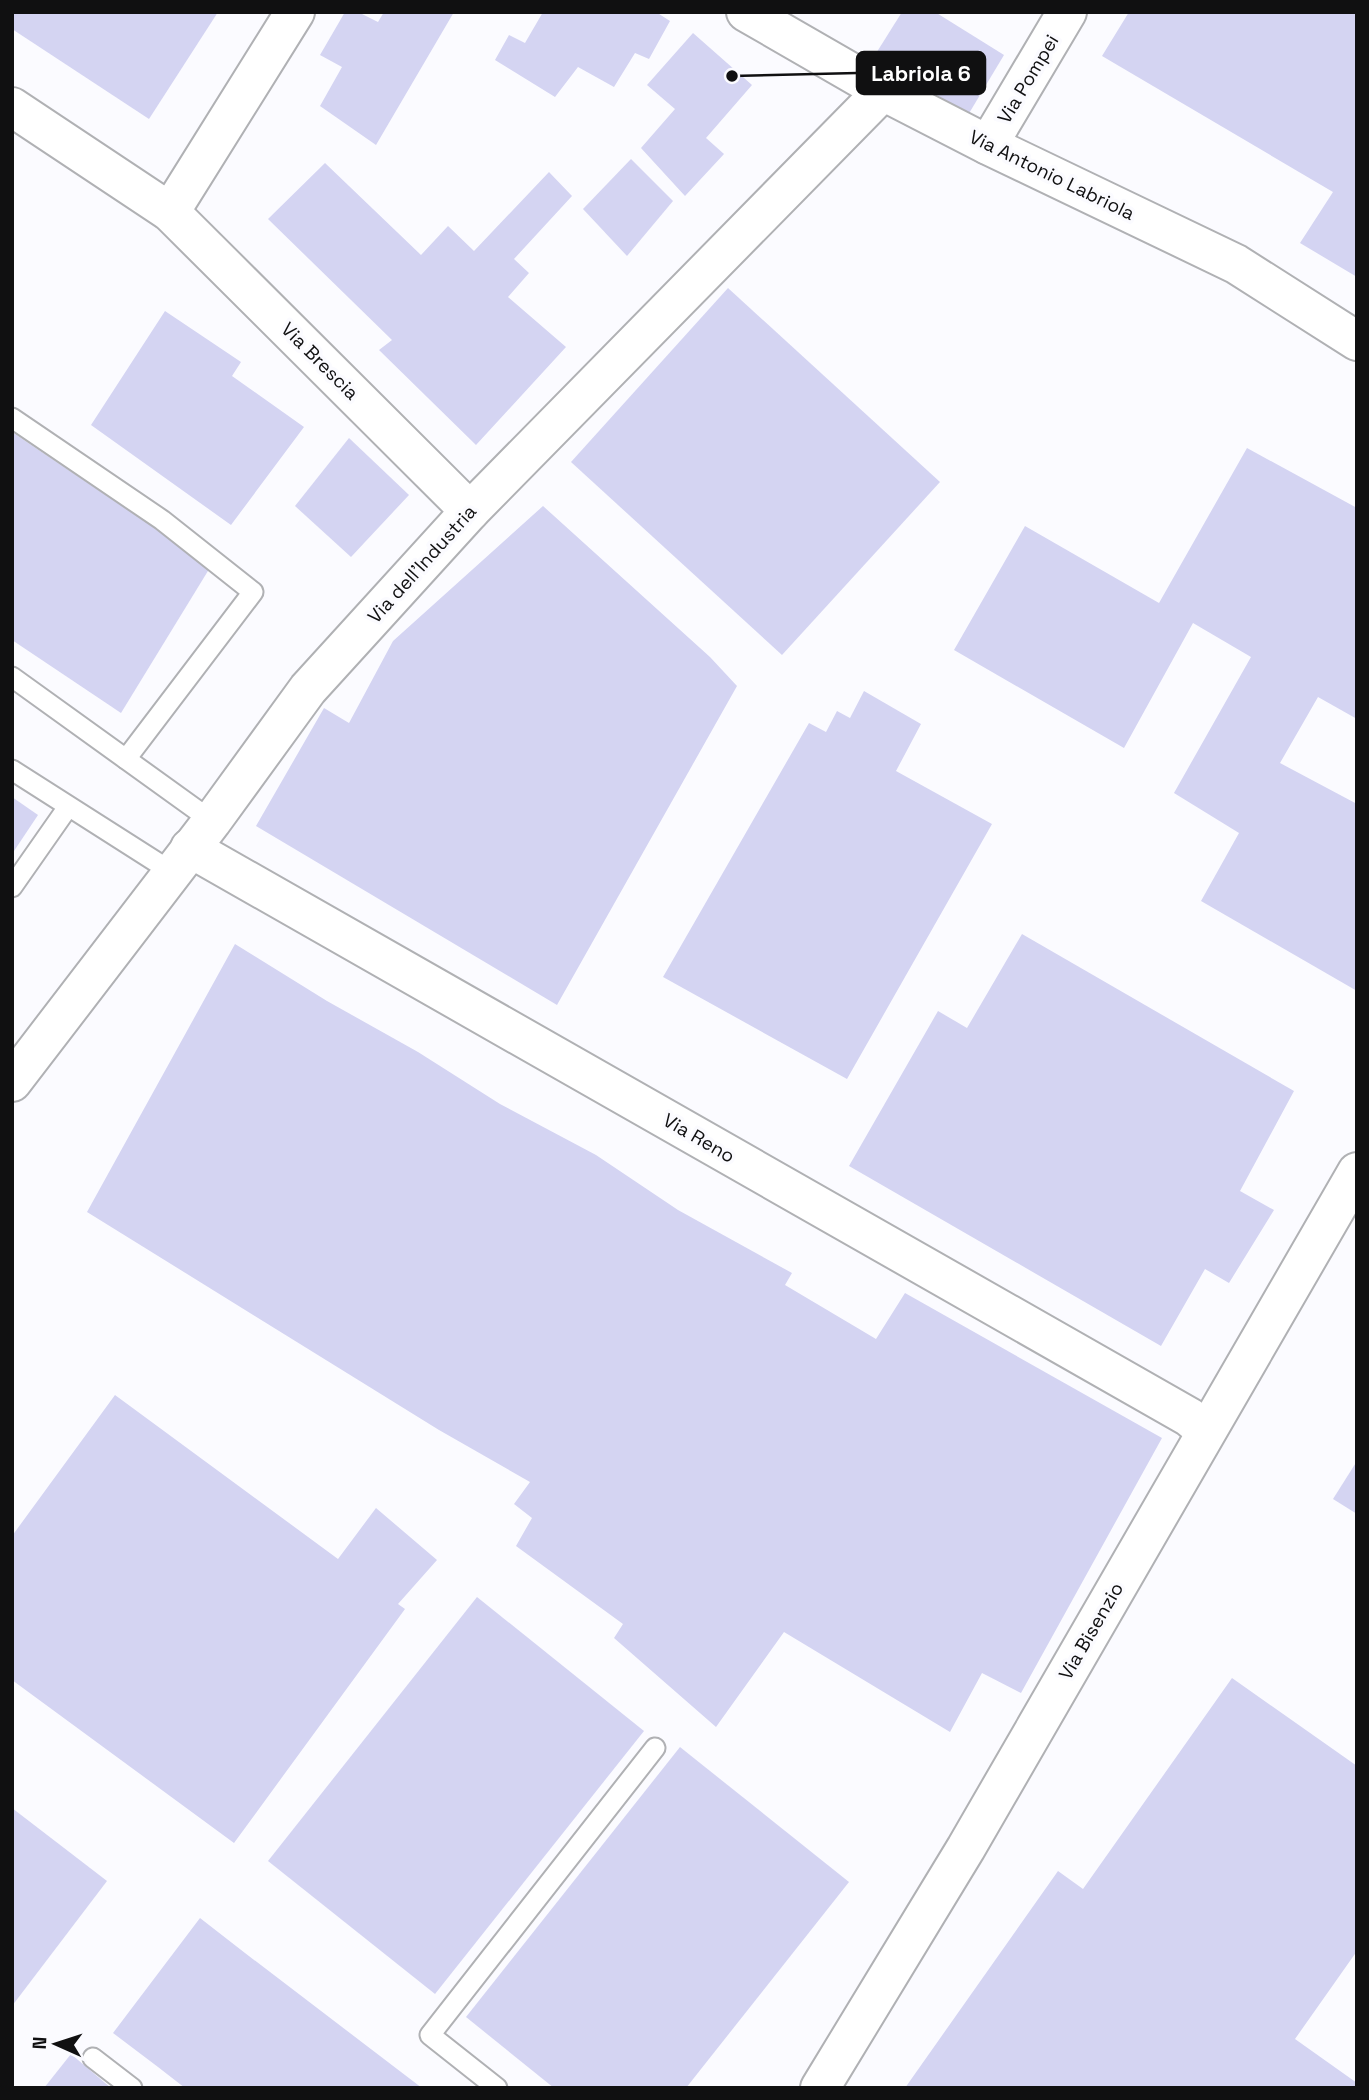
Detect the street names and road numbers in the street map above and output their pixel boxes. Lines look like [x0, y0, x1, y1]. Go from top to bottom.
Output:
street label: Via Pompei [992, 30, 1064, 128]
street label: Via Antonio Labriola [965, 124, 1139, 226]
street label: Via Brescia [276, 317, 364, 405]
street label: Via dell'Industria [362, 499, 482, 629]
street label: Via Reno [659, 1107, 739, 1169]
street label: Via Bisenzio [1053, 1578, 1129, 1684]

